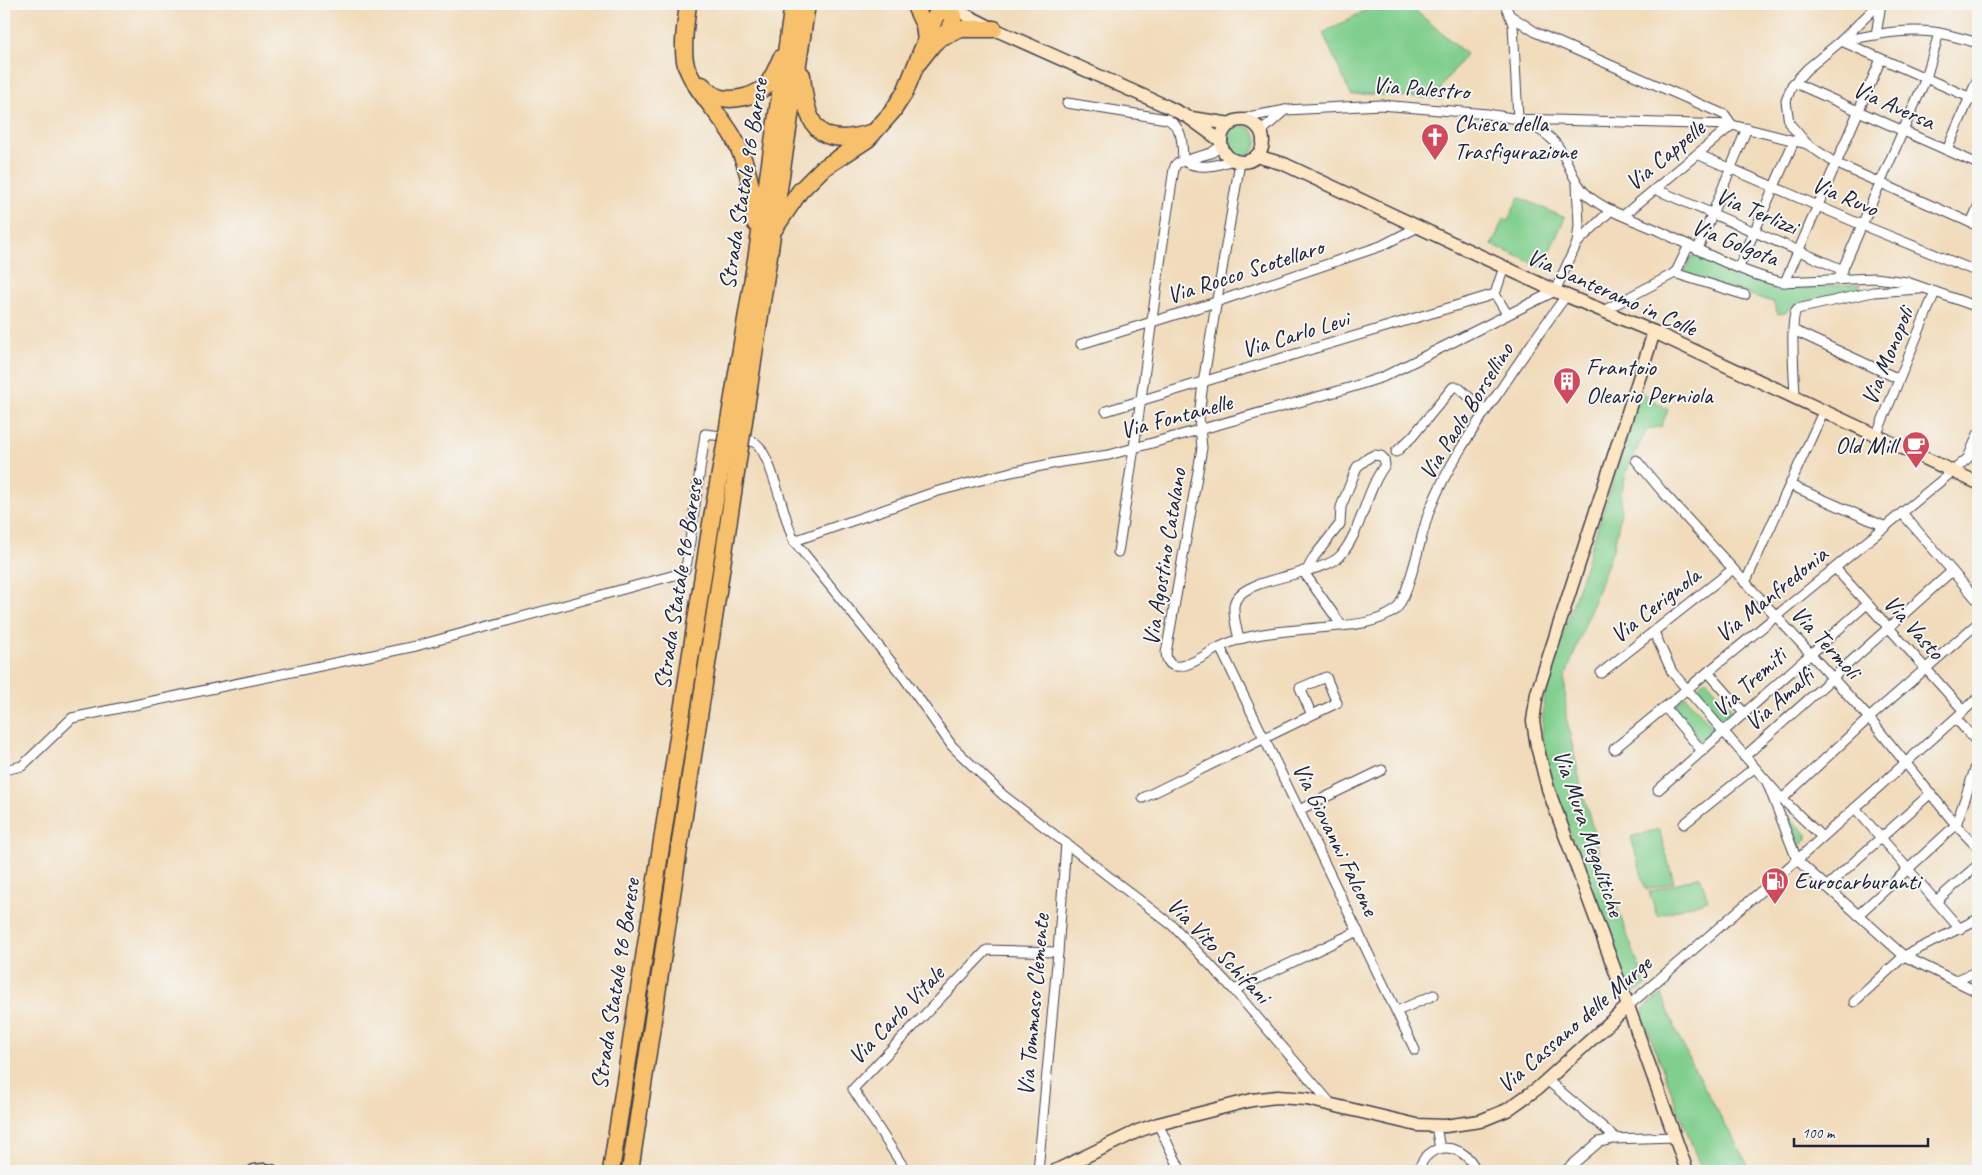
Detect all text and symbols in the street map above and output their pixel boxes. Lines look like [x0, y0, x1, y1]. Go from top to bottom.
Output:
street label: Via Palestro [1372, 70, 1473, 107]
street label: Strada Statale 96 Barese [712, 74, 775, 291]
street label: Via Aversa [1848, 74, 1941, 137]
place label: Chiesa della Trasfigurazione [1454, 108, 1578, 166]
street label: Via Cappelle [1619, 112, 1713, 197]
church icon: Chiesa della Trasfigurazione [1420, 122, 1450, 161]
street label: Via Ruvo [1807, 169, 1884, 224]
street label: Via Terlizzi [1712, 180, 1805, 243]
street label: Via Golgota [1687, 211, 1784, 273]
street label: Via Rocco Scotellaro [1163, 231, 1329, 310]
street label: Via Santeramo in Colle [1523, 241, 1703, 344]
street label: Via Monopoli [1854, 299, 1921, 409]
street label: Via Carlo Levi [1238, 302, 1356, 365]
street label: Via Paolo Borsellino [1412, 336, 1521, 485]
place label: Frantoio Oleario Perniola [1586, 352, 1714, 410]
building icon: Frantoio Oleario Perniola [1552, 366, 1582, 405]
street label: Via Fontanelle [1117, 386, 1237, 445]
place label: Old Mill [1835, 430, 1901, 460]
cafe icon: Old Mill [1901, 430, 1931, 469]
street label: Via Agostino Catalano [1135, 465, 1193, 648]
street label: Strada Statale 96 Barese [647, 474, 710, 691]
street label: Via Manfredonia [1708, 538, 1835, 649]
street label: Via Cerignola [1604, 559, 1708, 649]
street label: Via Vasto [1877, 588, 1952, 667]
street label: Via Termoli [1784, 599, 1869, 687]
street label: Via Tremiti [1706, 639, 1794, 723]
street label: Via Amalfi [1738, 659, 1822, 737]
street label: Via Mura Megalitiche [1546, 746, 1632, 922]
street label: Via Giovanni Falcone [1286, 758, 1387, 922]
fuel station icon: Eurocarburanti [1760, 866, 1790, 905]
place label: Eurocarburanti [1794, 866, 1924, 896]
street label: Strada Statale 96 Barese [584, 874, 647, 1091]
street label: Via Vito Schifani [1161, 890, 1279, 1012]
street label: Via Tommaso Clemente [1010, 911, 1056, 1097]
street label: Via Cassano delle Murge [1491, 947, 1659, 1099]
street label: Via Carlo Vitale [841, 958, 952, 1071]
scale bar [1794, 1115, 1928, 1147]
text: 100 m [1802, 1124, 1836, 1143]

